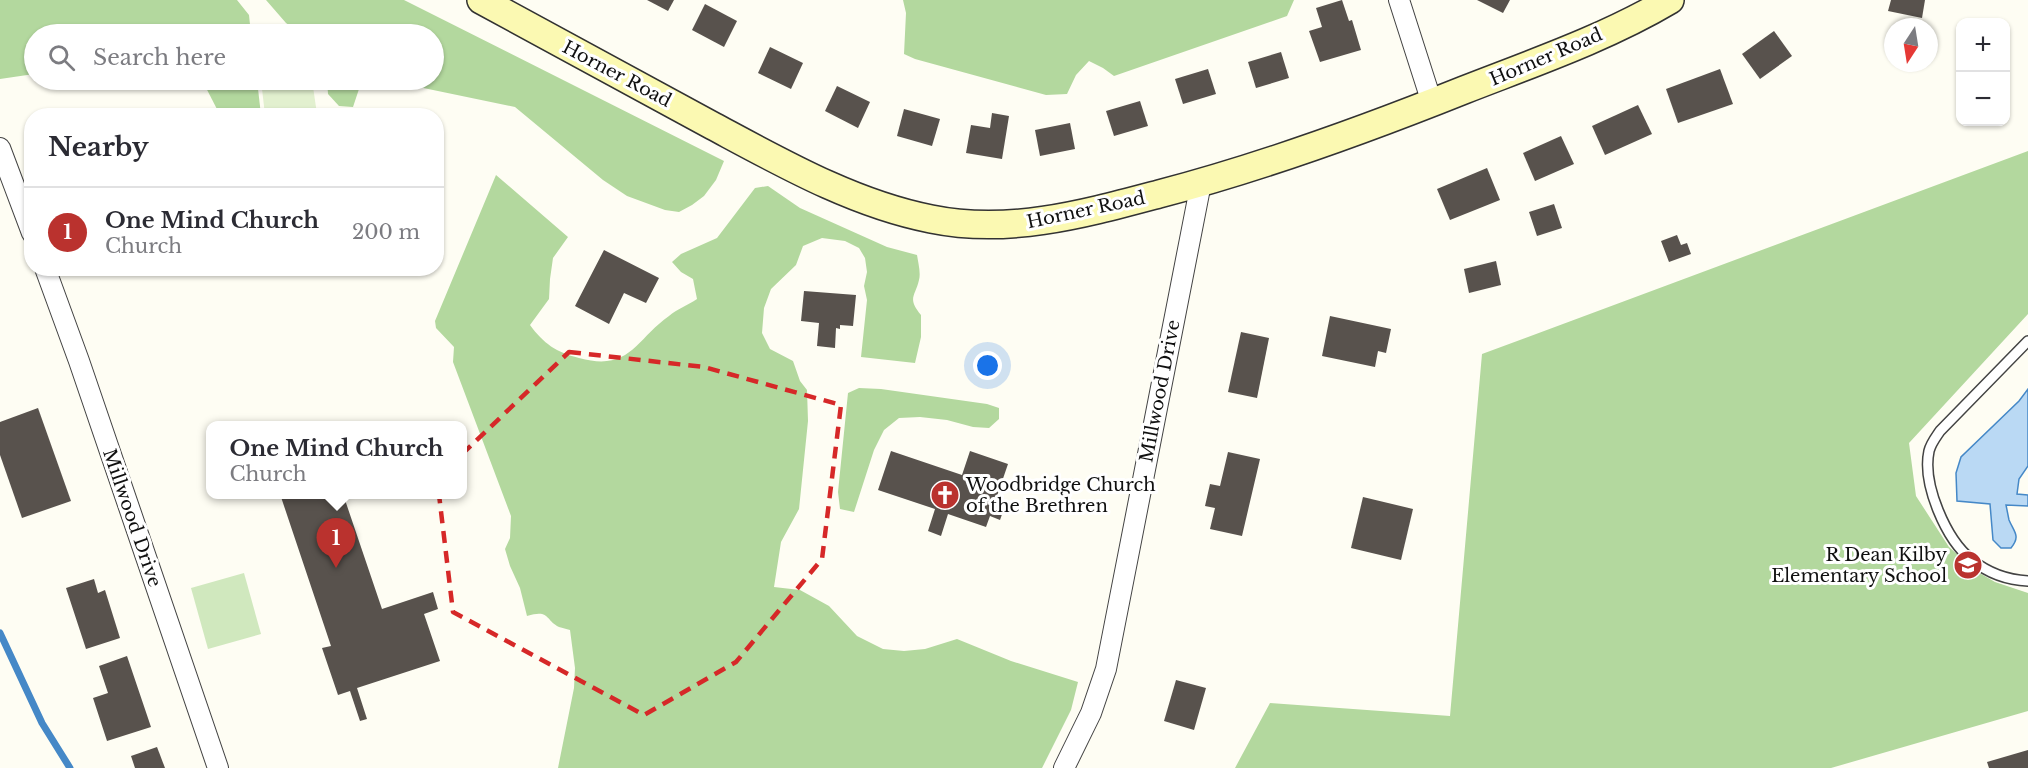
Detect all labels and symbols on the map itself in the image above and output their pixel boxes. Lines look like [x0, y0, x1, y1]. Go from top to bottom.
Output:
north arrow [1884, 18, 1938, 72]
street label: Horner Road [1486, 23, 1606, 91]
street label: Horner Road [559, 36, 675, 112]
street label: Horner Road [1025, 187, 1147, 233]
street label: Millwood Drive [1135, 318, 1185, 464]
your location [973, 351, 1002, 380]
street label: Millwood Drive [98, 446, 166, 590]
place label: Woodbridge Church of the Brethren [965, 474, 1156, 517]
church icon: Woodbridge Church of the Brethren [929, 479, 961, 511]
pin: 1 [316, 518, 356, 568]
place label: R Dean Kilby Elementary School [1771, 544, 1947, 587]
school or university icon: R Dean Kilby Elementary School [1952, 549, 1984, 581]

